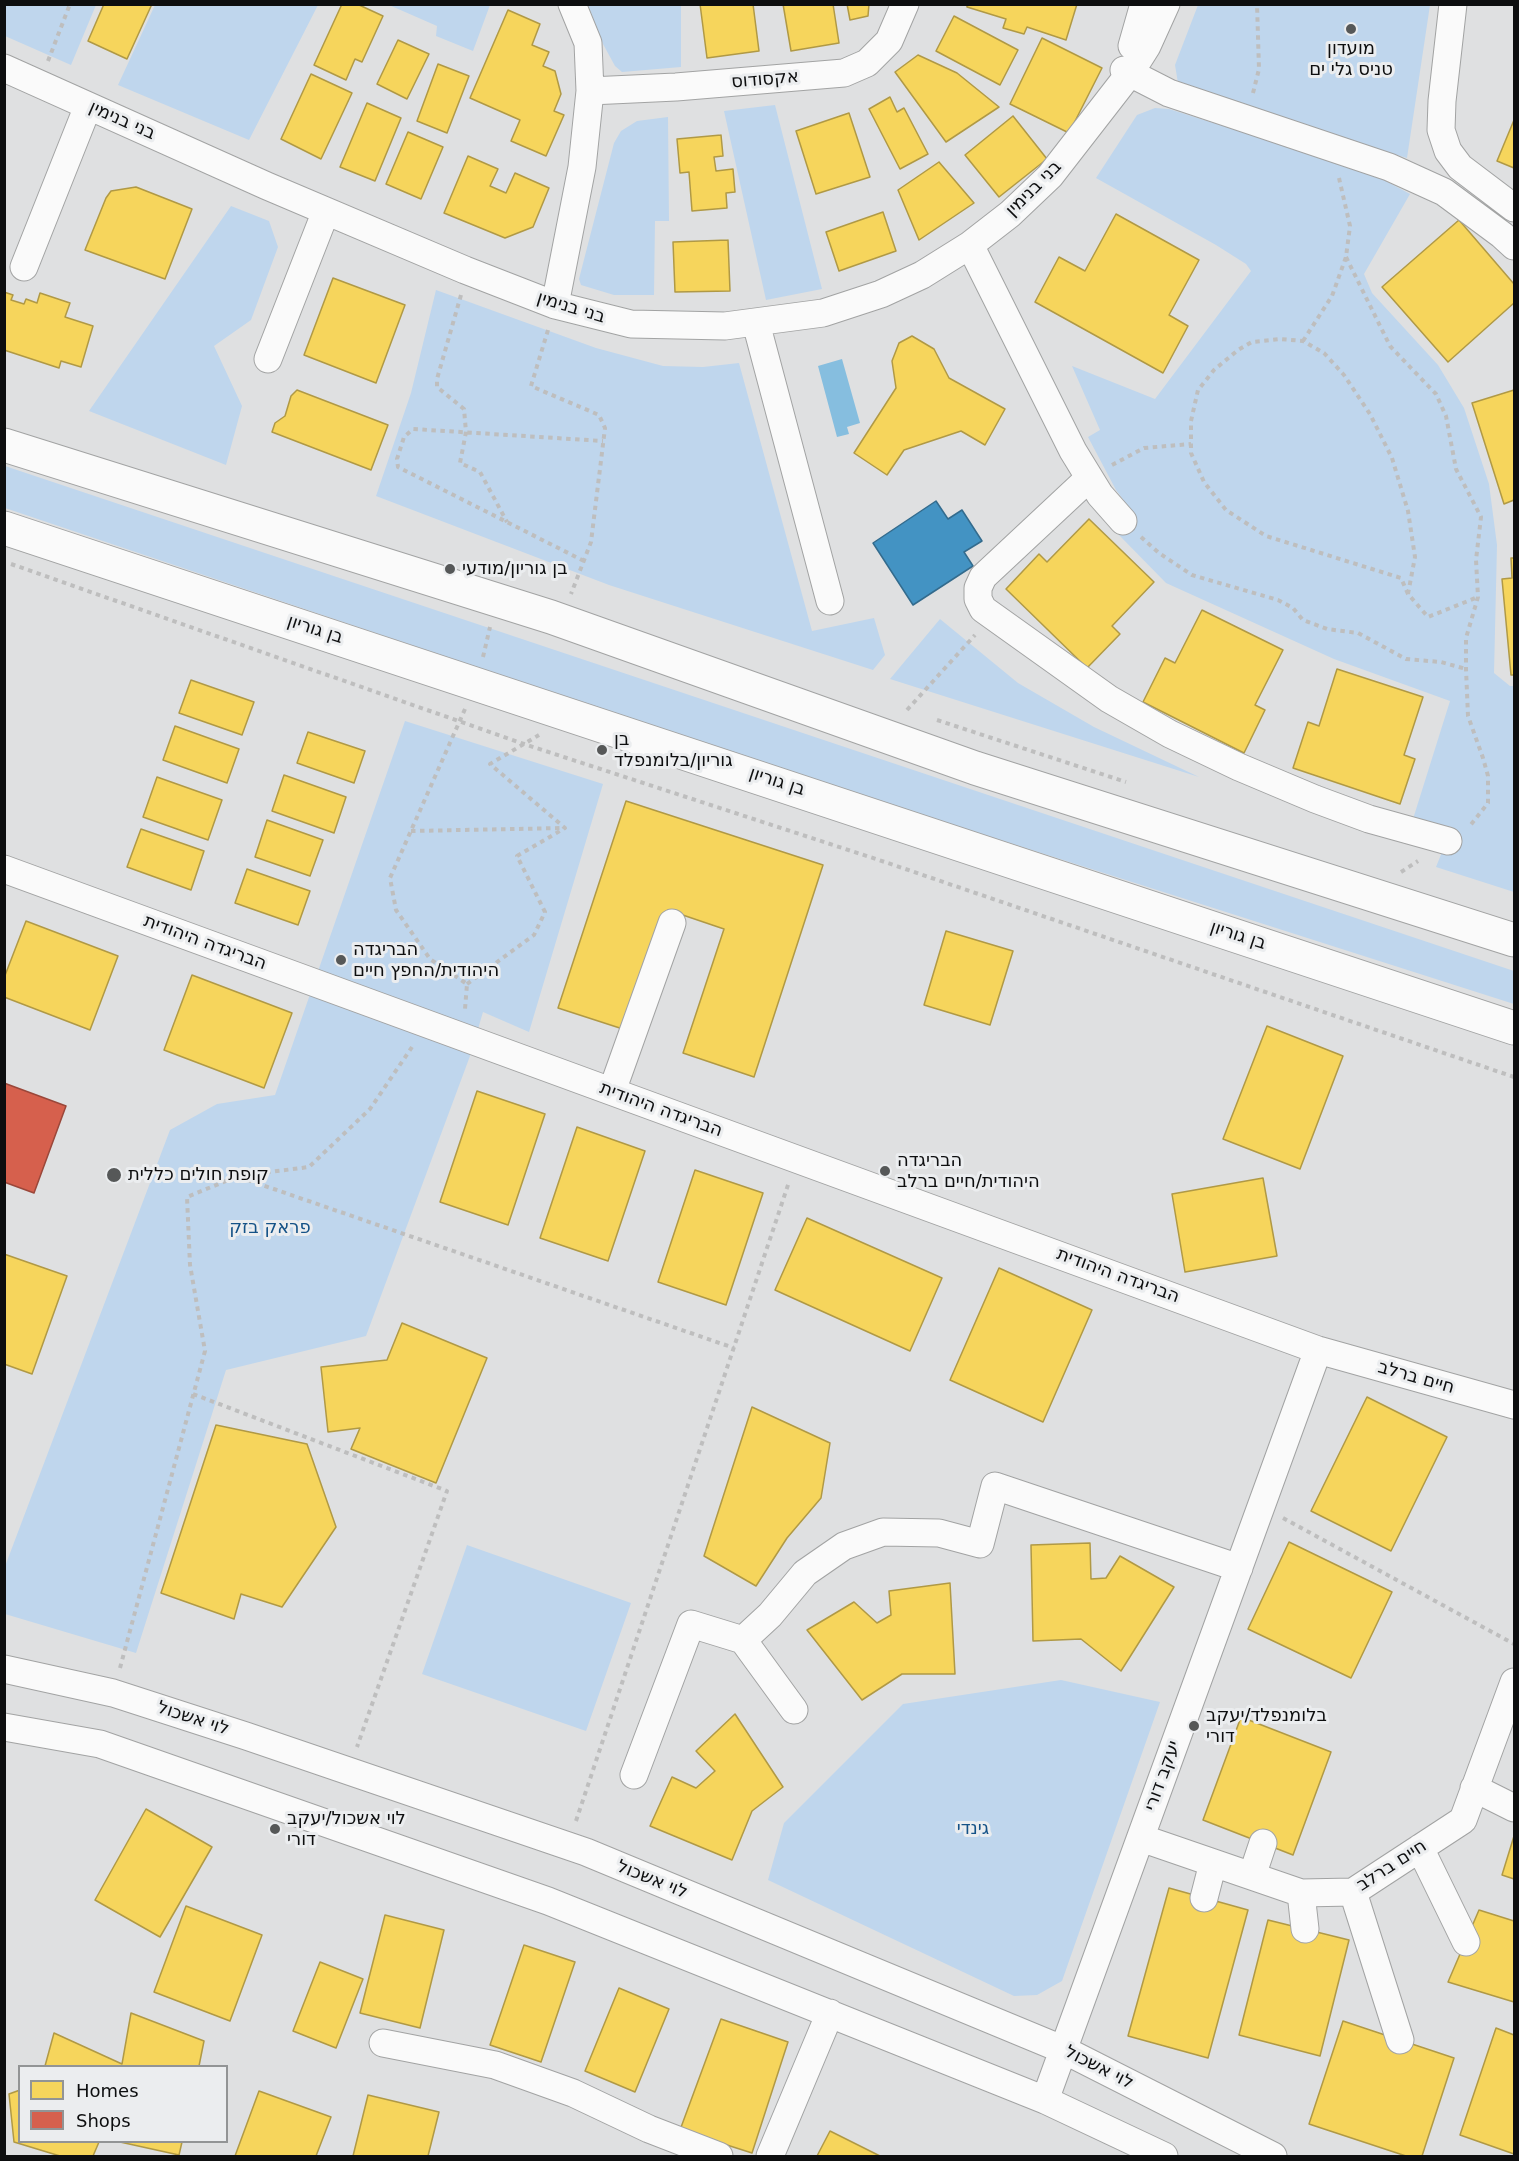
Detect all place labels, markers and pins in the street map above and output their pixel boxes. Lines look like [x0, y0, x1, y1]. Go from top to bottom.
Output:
marker: מועדון טניס גלי ים [1344, 22, 1358, 36]
place label: מועדון טניס גלי ים [1309, 38, 1393, 80]
place label: בן גוריון/מודעי [462, 558, 568, 580]
marker: בן גוריון/מודעי [443, 562, 457, 576]
place label: בן גוריון/בלומנפלד [614, 729, 733, 771]
marker: בן גוריון/בלומנפלד [595, 743, 609, 757]
place label: הבריגדה היהודית/החפץ חיים [353, 939, 499, 982]
marker: הבריגדה היהודית/החפץ חיים [334, 953, 348, 967]
place label: הבריגדה היהודית/חיים ברלב [897, 1150, 1040, 1192]
place label: קופת חולים כללית [128, 1164, 269, 1186]
marker: הבריגדה היהודית/חיים ברלב [878, 1164, 892, 1178]
marker: קופת חולים כללית [105, 1166, 123, 1184]
place label: בלומנפלד/יעקב דורי [1206, 1705, 1327, 1748]
marker: בלומנפלד/יעקב דורי [1187, 1719, 1201, 1733]
place label: לוי אשכול/יעקב דורי [287, 1808, 406, 1850]
marker: לוי אשכול/יעקב דורי [268, 1822, 282, 1836]

